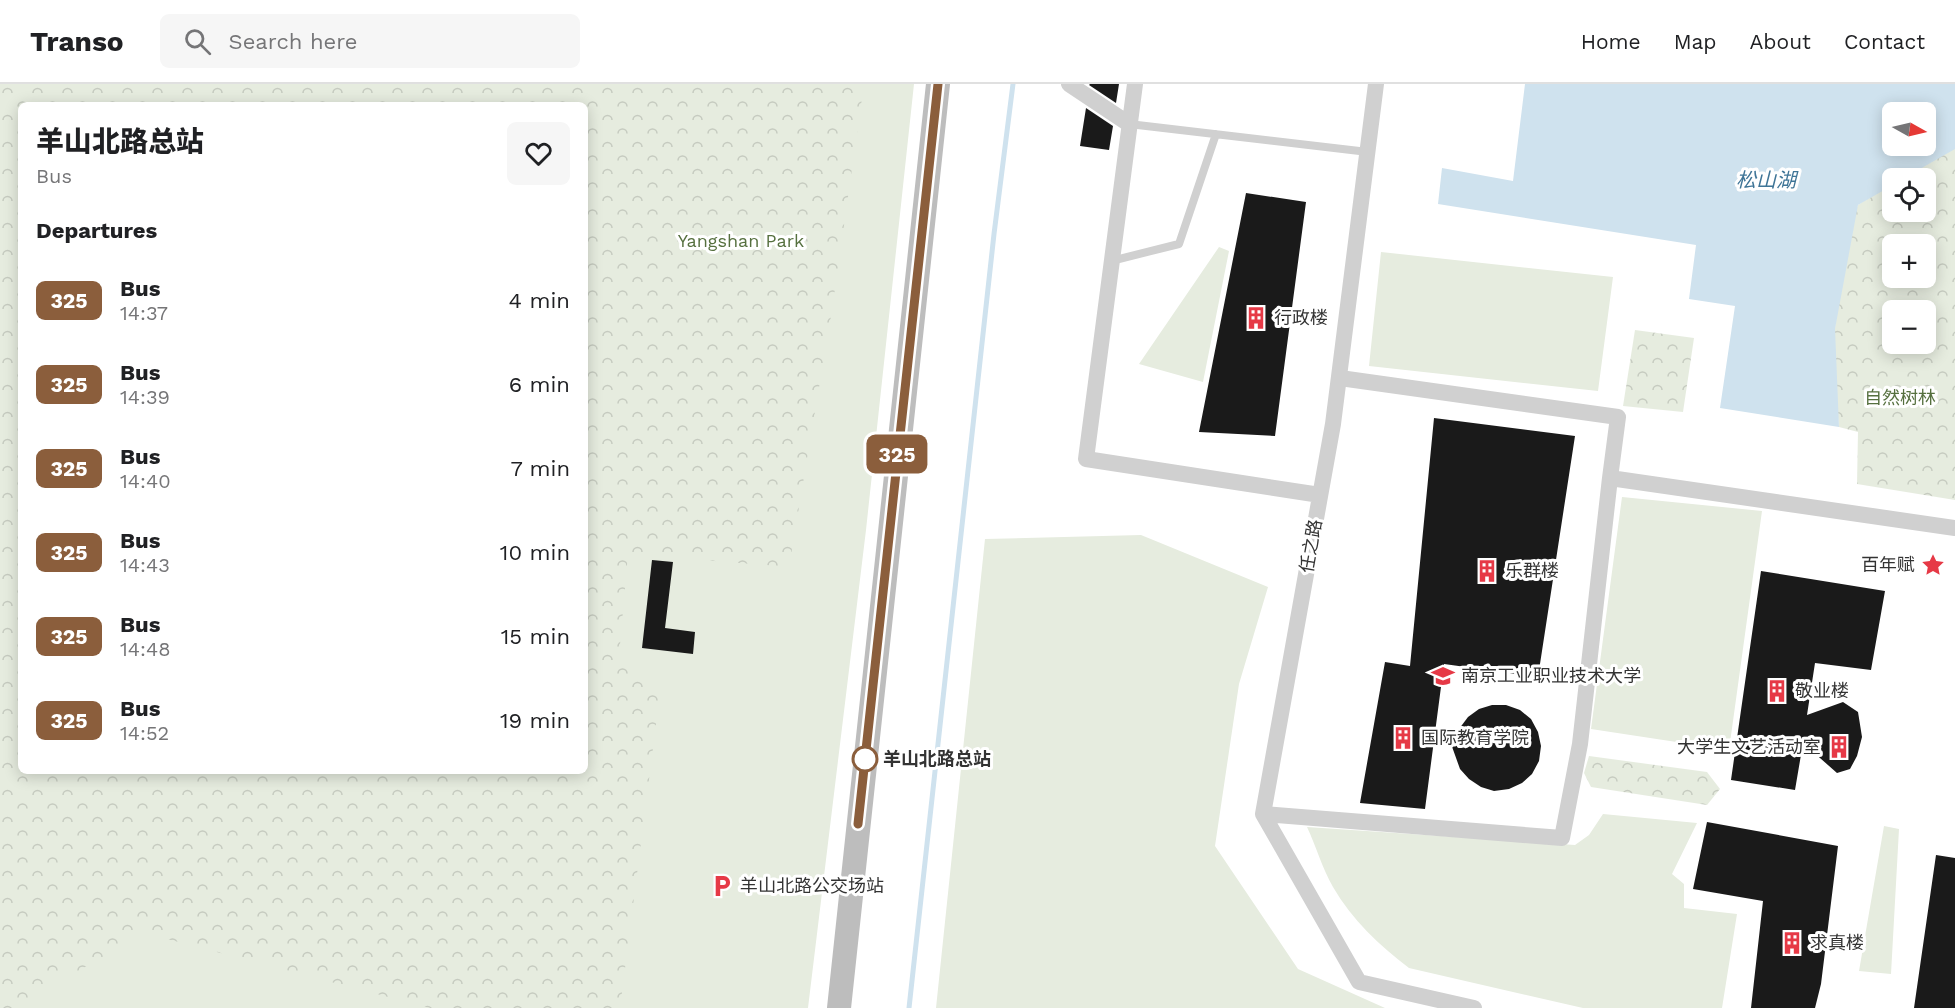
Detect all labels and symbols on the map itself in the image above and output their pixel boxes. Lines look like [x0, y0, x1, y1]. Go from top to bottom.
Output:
north arrow [1882, 102, 1936, 156]
water label: 松山湖 [1736, 168, 1799, 192]
park label: Yangshan Park [678, 230, 804, 251]
building icon: 行政楼 [1243, 305, 1269, 331]
place label: 行政楼 [1274, 307, 1328, 328]
park label: 自然树林 [1864, 387, 1936, 408]
line badge: 325 [862, 434, 932, 473]
street label: 任之路 [1295, 518, 1326, 574]
place icon: 百年赋 [1920, 552, 1946, 578]
place label: 百年赋 [1861, 554, 1915, 575]
building icon: 乐群楼 [1474, 558, 1500, 584]
place label: 乐群楼 [1505, 560, 1559, 581]
school or university icon: 南京工业职业技术大学 [1430, 663, 1456, 689]
place label: 南京工业职业技术大学 [1461, 665, 1641, 686]
building icon: 敬业楼 [1764, 678, 1790, 704]
place label: 敬业楼 [1795, 680, 1849, 701]
building icon: 国际教育学院 [1390, 725, 1416, 751]
place label: 国际教育学院 [1421, 727, 1529, 748]
building icon: 大学生文艺活动室 [1826, 734, 1852, 760]
place label: 大学生文艺活动室 [1677, 736, 1821, 757]
marker: 羊山北路总站 [852, 746, 878, 772]
place label: 羊山北路总站 [883, 748, 991, 769]
parking icon: 羊山北路公交场站 [709, 873, 735, 899]
place label: 羊山北路公交场站 [740, 875, 884, 896]
building icon: 求真楼 [1779, 930, 1805, 956]
place label: 求真楼 [1810, 932, 1864, 953]

